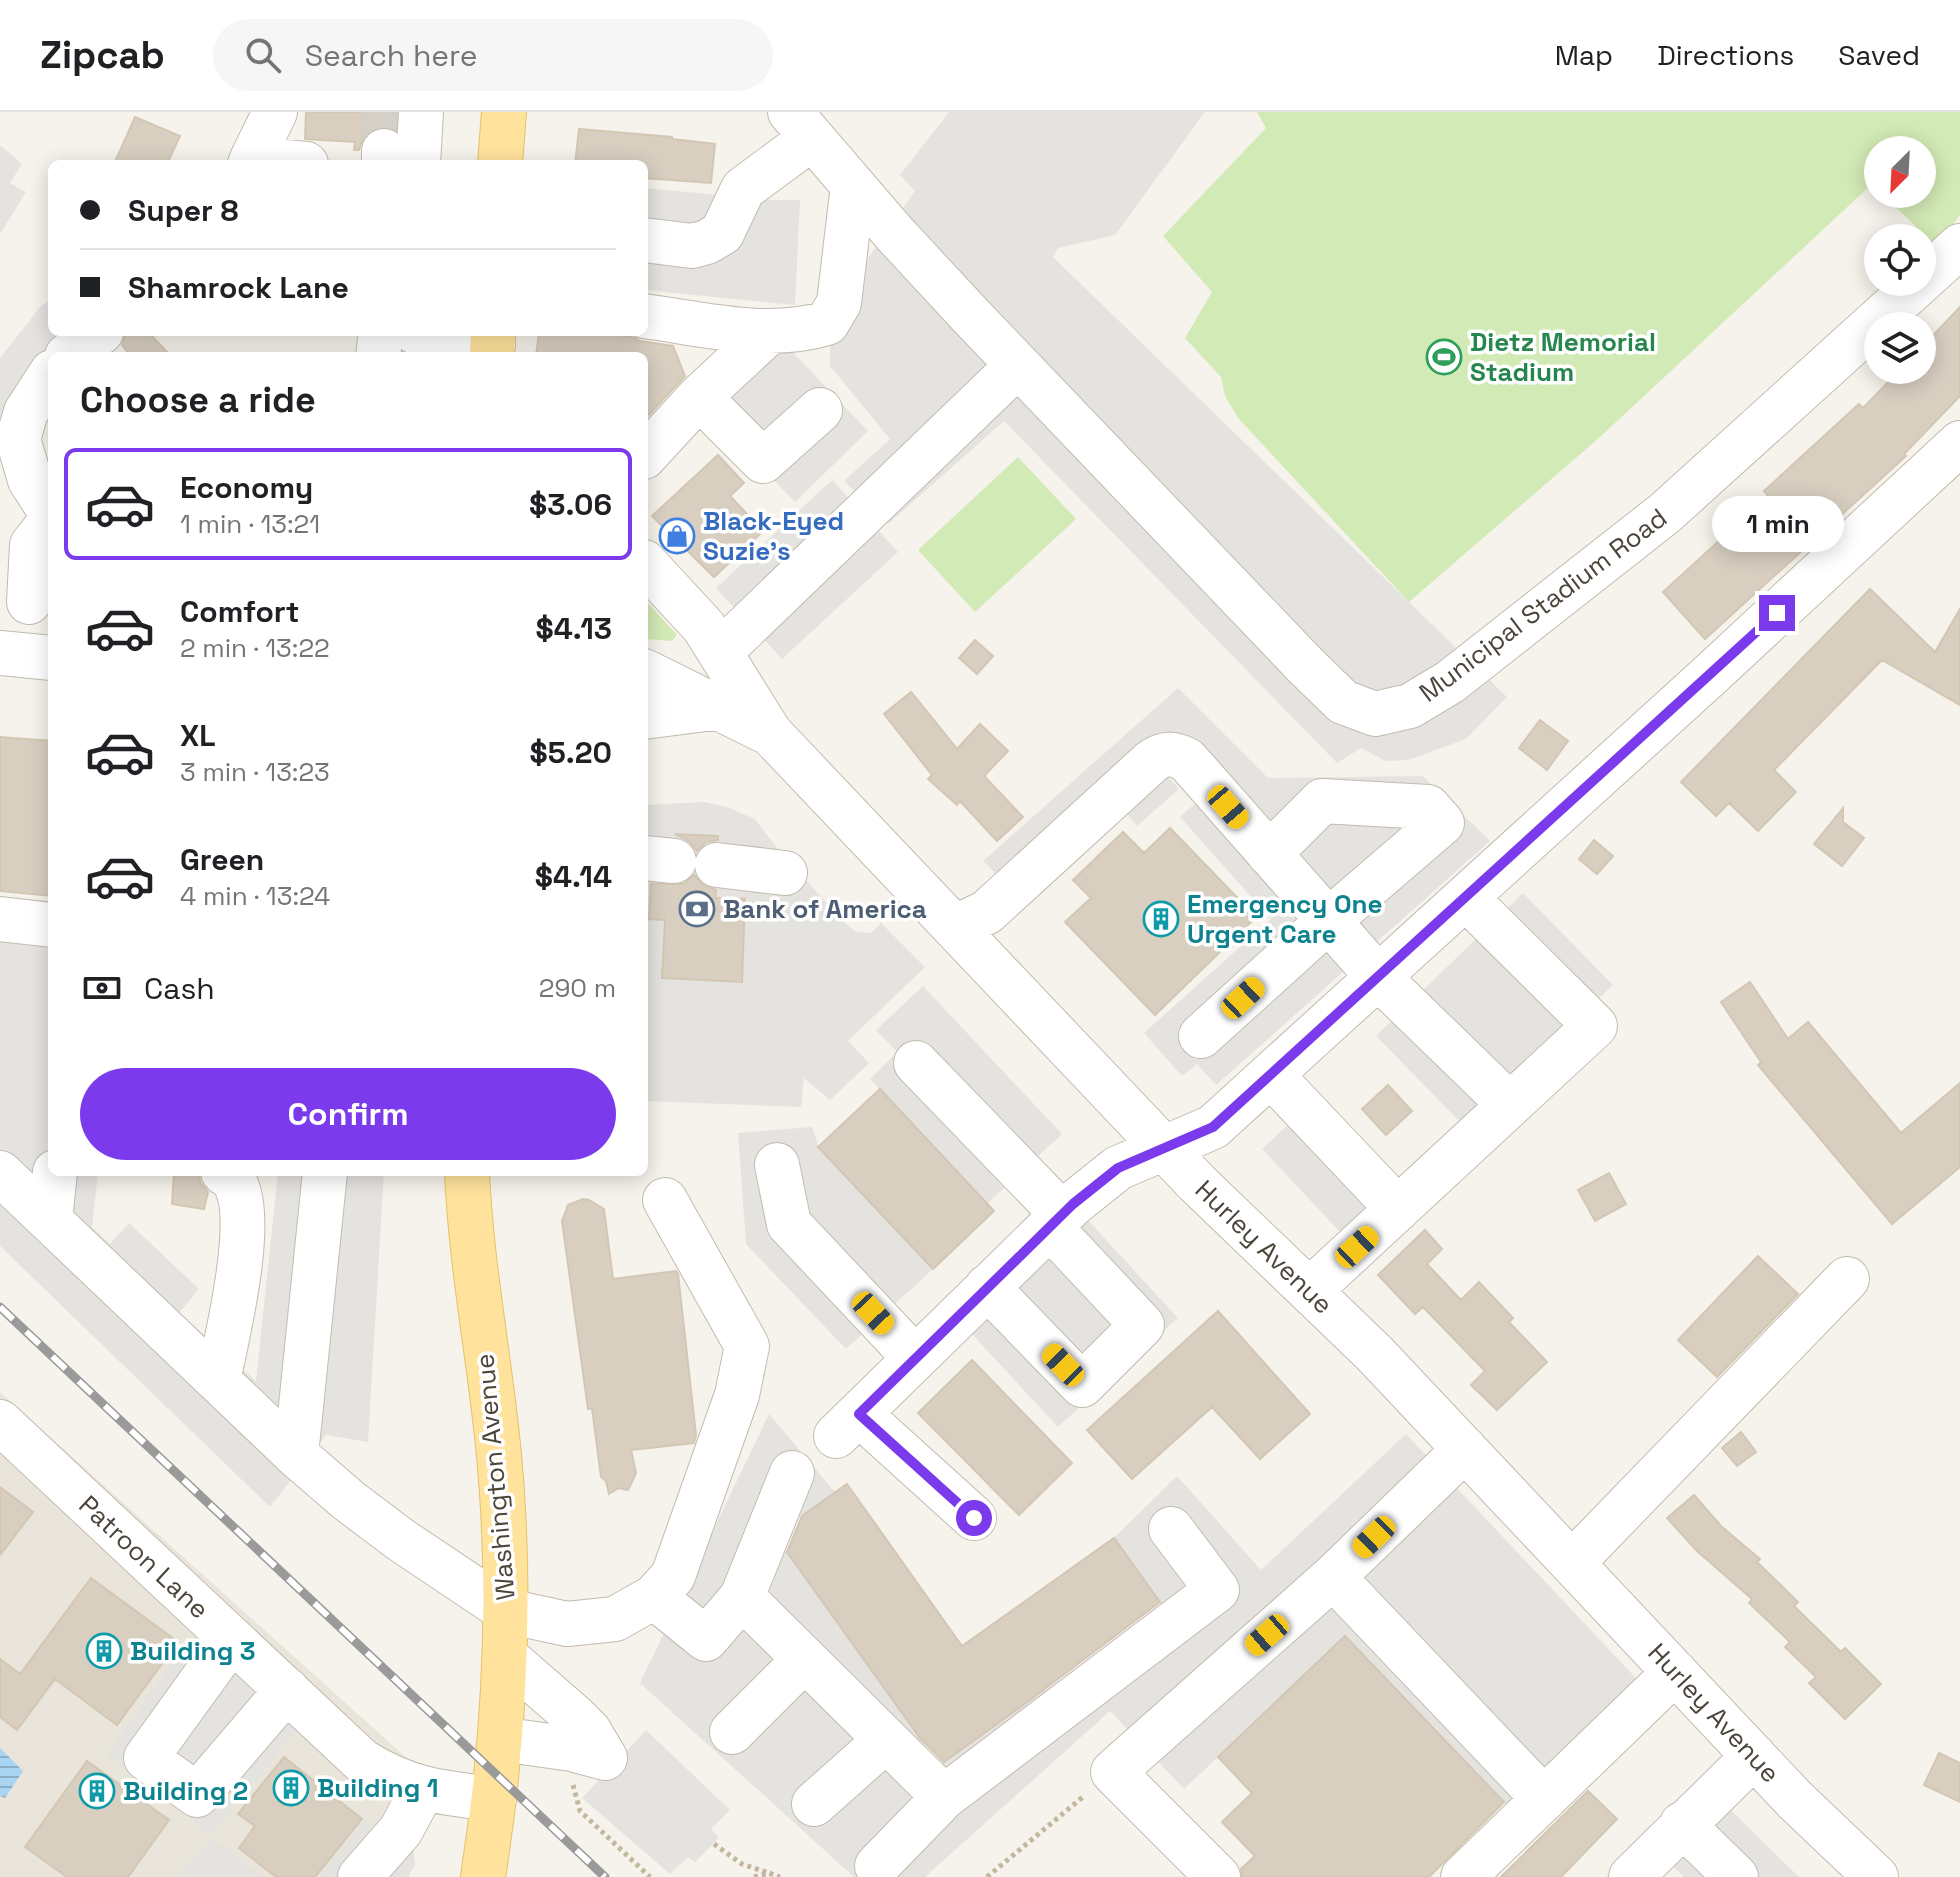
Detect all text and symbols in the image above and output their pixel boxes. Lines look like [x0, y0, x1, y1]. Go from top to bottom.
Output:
search box [213, 19, 773, 91]
text: Zipcab [40, 31, 165, 79]
icon: search [241, 33, 285, 77]
text: Search here [305, 36, 478, 75]
text: Map [1555, 37, 1613, 73]
text: Directions [1657, 37, 1794, 73]
text: Saved [1838, 37, 1920, 73]
north arrow [1864, 136, 1936, 208]
map controls [1864, 136, 1936, 384]
text: Super 8 [128, 191, 239, 230]
button: locate [1864, 224, 1936, 296]
text: Shamrock Lane [128, 268, 349, 307]
button: layers [1864, 312, 1936, 384]
place label: Dietz Memorial Stadium [1470, 325, 1656, 389]
sports icon: Dietz Memorial Stadium [1425, 338, 1463, 376]
text: Choose a ride [80, 377, 316, 423]
icon: car [84, 468, 156, 540]
text: Economy [180, 468, 313, 507]
text: $3.06 [529, 485, 612, 524]
callout: 1 min [1711, 497, 1843, 553]
street label: Municipal Stadium Road [1412, 501, 1674, 709]
place label: Black-Eyed Suzie's [703, 504, 844, 568]
text: 1 min · 13:21 [180, 507, 320, 541]
text: 1 min [1746, 507, 1810, 541]
shop icon: Black-Eyed Suzie's [658, 517, 696, 555]
icon: car [84, 592, 156, 664]
text: Comfort [180, 592, 299, 631]
route end [1759, 595, 1795, 631]
text: $4.13 [536, 609, 612, 648]
text: 2 min · 13:22 [180, 631, 330, 665]
icon: car [84, 716, 156, 788]
text: XL [180, 716, 216, 755]
text: $5.20 [530, 733, 612, 772]
text: 3 min · 13:23 [180, 755, 330, 789]
car [1203, 781, 1253, 833]
icon: car [84, 840, 156, 912]
text: Green [180, 840, 264, 879]
text: $4.14 [535, 857, 612, 896]
text: 4 min · 13:24 [180, 879, 330, 913]
place label: Emergency One Urgent Care [1187, 887, 1383, 951]
bank icon: Bank of America [678, 890, 716, 928]
place label: Bank of America [723, 892, 927, 926]
building icon: Emergency One Urgent Care [1142, 900, 1180, 938]
icon: cash [80, 966, 124, 1010]
text: Cash [144, 969, 215, 1008]
text: 290 m [539, 971, 616, 1005]
car [1217, 973, 1269, 1023]
button: Confirm [80, 1068, 616, 1160]
street label: Hurley Avenue [1188, 1173, 1340, 1321]
car [1331, 1222, 1383, 1272]
car [848, 1287, 898, 1339]
car [1038, 1339, 1088, 1391]
street label: Washington Avenue [467, 1352, 523, 1602]
street label: Patroon Lane [72, 1488, 216, 1626]
route start [956, 1500, 992, 1536]
car [1348, 1512, 1400, 1562]
car [1241, 1610, 1293, 1660]
building icon: Building 3 [85, 1632, 123, 1670]
place label: Building 3 [130, 1634, 256, 1668]
street label: Hurley Avenue [1641, 1636, 1787, 1790]
building icon: Building 1 [272, 1769, 310, 1807]
place label: Building 1 [317, 1771, 439, 1805]
building icon: Building 2 [78, 1772, 116, 1810]
place label: Building 2 [123, 1774, 248, 1808]

